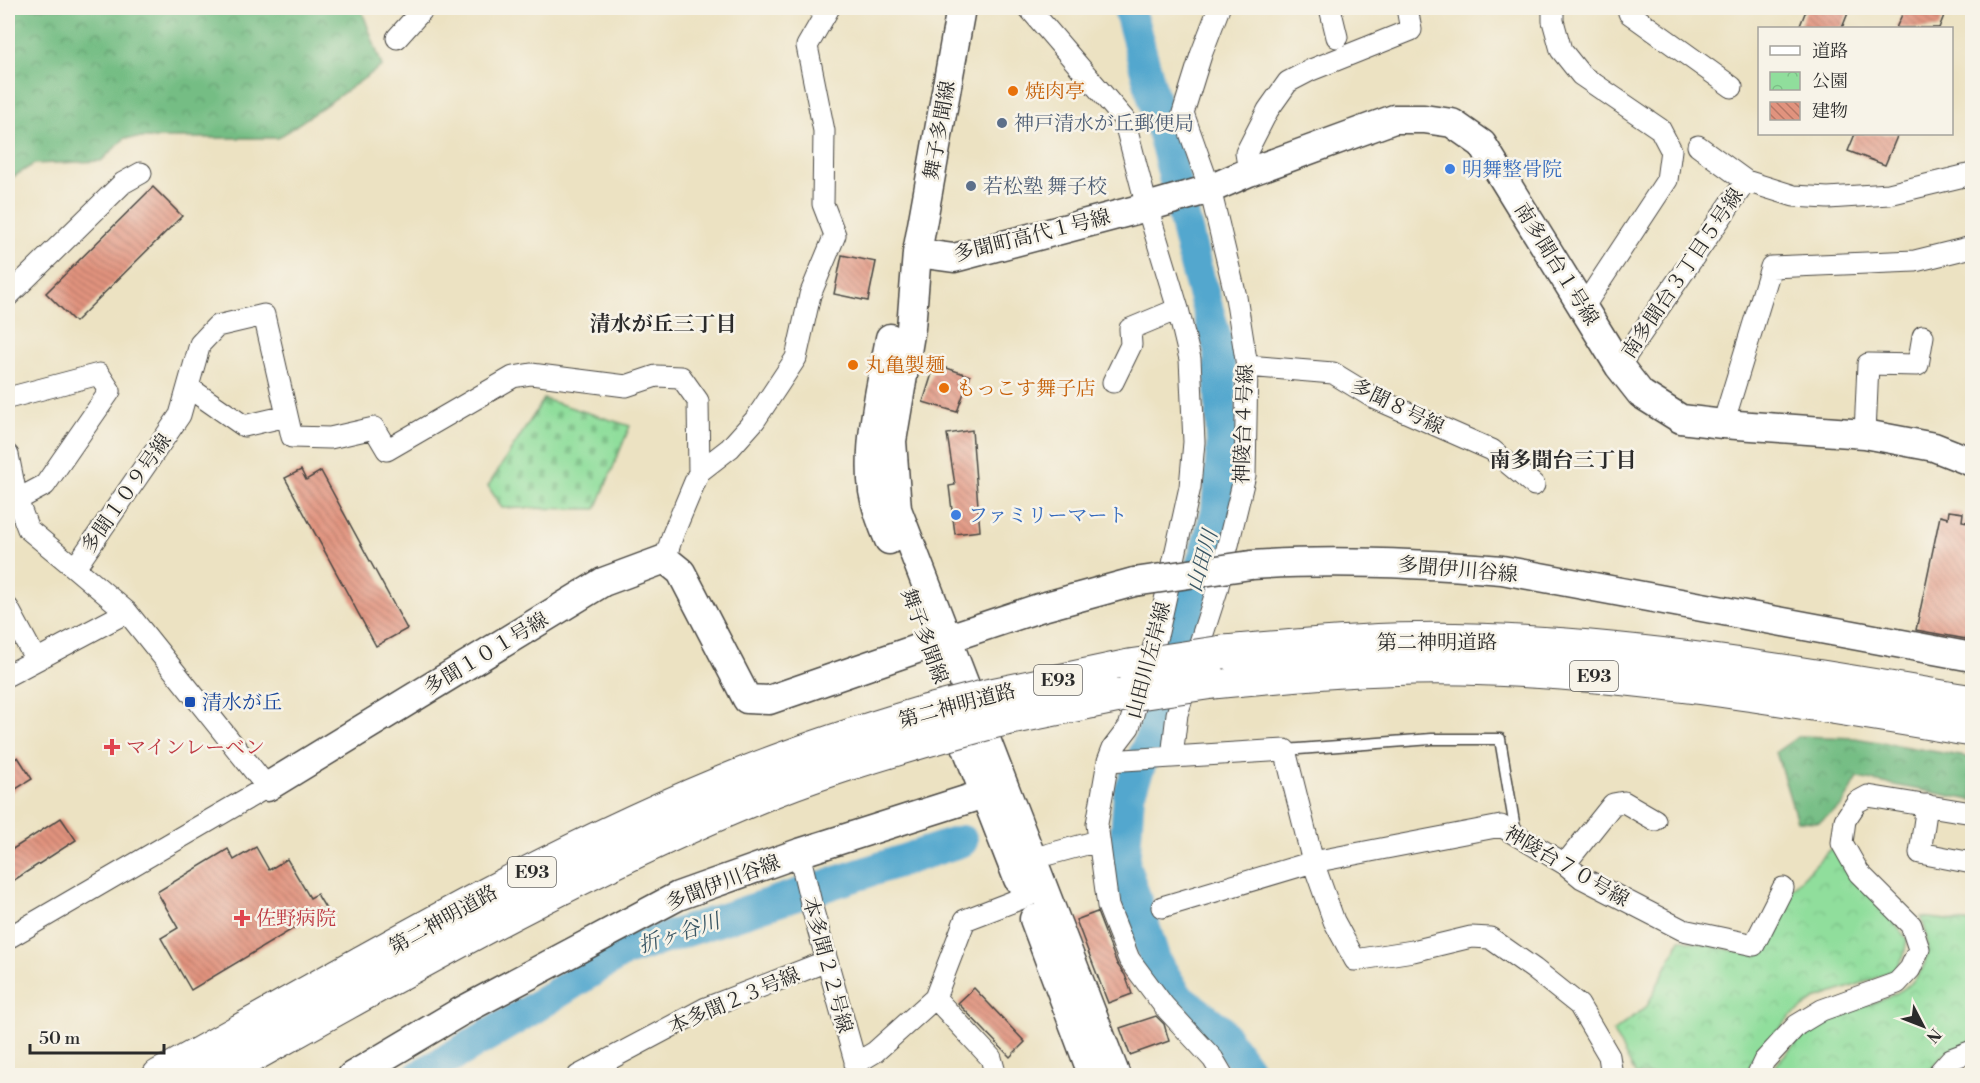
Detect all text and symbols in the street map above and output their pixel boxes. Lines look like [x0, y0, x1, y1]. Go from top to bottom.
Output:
legend [1758, 27, 1953, 135]
text: 道路 [1812, 40, 1848, 63]
text: 公園 [1812, 70, 1848, 93]
street label: 舞子多聞線 [919, 79, 961, 182]
place label: 焼肉亭 [1025, 80, 1085, 105]
marker: 焼肉亭 [1006, 84, 1020, 98]
text: 建物 [1812, 100, 1848, 123]
place label: 神戸清水が丘郵便局 [1014, 112, 1194, 137]
marker: 神戸清水が丘郵便局 [995, 116, 1009, 130]
place label: 明舞整骨院 [1462, 158, 1562, 183]
marker: 明舞整骨院 [1443, 162, 1457, 176]
place label: 若松塾 舞子校 [983, 175, 1107, 200]
marker: 若松塾 舞子校 [964, 179, 978, 193]
street label: 南多聞台３丁目５号線 [1617, 184, 1750, 364]
street label: 南多聞台１号線 [1508, 199, 1603, 331]
street label: 多聞町高代１号線 [952, 205, 1113, 268]
district label: 清水が丘三丁目 [590, 312, 737, 338]
place label: 丸亀製麺 [865, 354, 945, 379]
marker: 丸亀製麺 [846, 358, 860, 372]
street label: 神陵台４号線 [1230, 364, 1259, 484]
street label: 多聞８号線 [1347, 374, 1448, 441]
place label: もっこす舞子店 [956, 377, 1096, 402]
marker: もっこす舞子店 [937, 381, 951, 395]
street label: 多聞１０９号線 [77, 429, 178, 558]
district label: 南多聞台三丁目 [1490, 448, 1637, 474]
place label: ファミリーマート [968, 504, 1128, 529]
marker: ファミリーマート [949, 508, 963, 522]
water label: 山田川 [1182, 525, 1225, 595]
street label: 多聞伊川谷線 [1397, 553, 1519, 588]
street label: 舞子多聞線 [895, 585, 952, 688]
street label: 山田川左岸線 [1122, 599, 1177, 722]
street label: 多聞１０１号線 [420, 608, 553, 701]
street label: 第二神明道路 [1377, 631, 1497, 656]
road number: E93 [1570, 661, 1618, 691]
road number: E93 [1034, 665, 1082, 695]
street label: 第二神明道路 [896, 679, 1019, 734]
place label: 清水が丘 [202, 691, 282, 716]
marker: 清水が丘 [183, 695, 197, 709]
place label: マインレーベン [126, 736, 265, 761]
marker: マインレーベン [103, 738, 121, 756]
street label: 神陵台７０号線 [1499, 821, 1633, 913]
street label: 多聞伊川谷線 [663, 850, 784, 917]
road number: E93 [508, 857, 556, 887]
street label: 第二神明道路 [385, 880, 502, 960]
street label: 本多聞２２号線 [796, 895, 857, 1036]
place label: 佐野病院 [256, 907, 336, 932]
water label: 折ヶ谷川 [635, 908, 725, 959]
marker: 佐野病院 [233, 909, 251, 927]
street label: 本多聞２３号線 [665, 963, 804, 1040]
north arrow [1893, 996, 1953, 1056]
scale bar [30, 1017, 164, 1055]
text: N [1922, 1024, 1945, 1047]
text: 50 m [39, 1027, 81, 1050]

